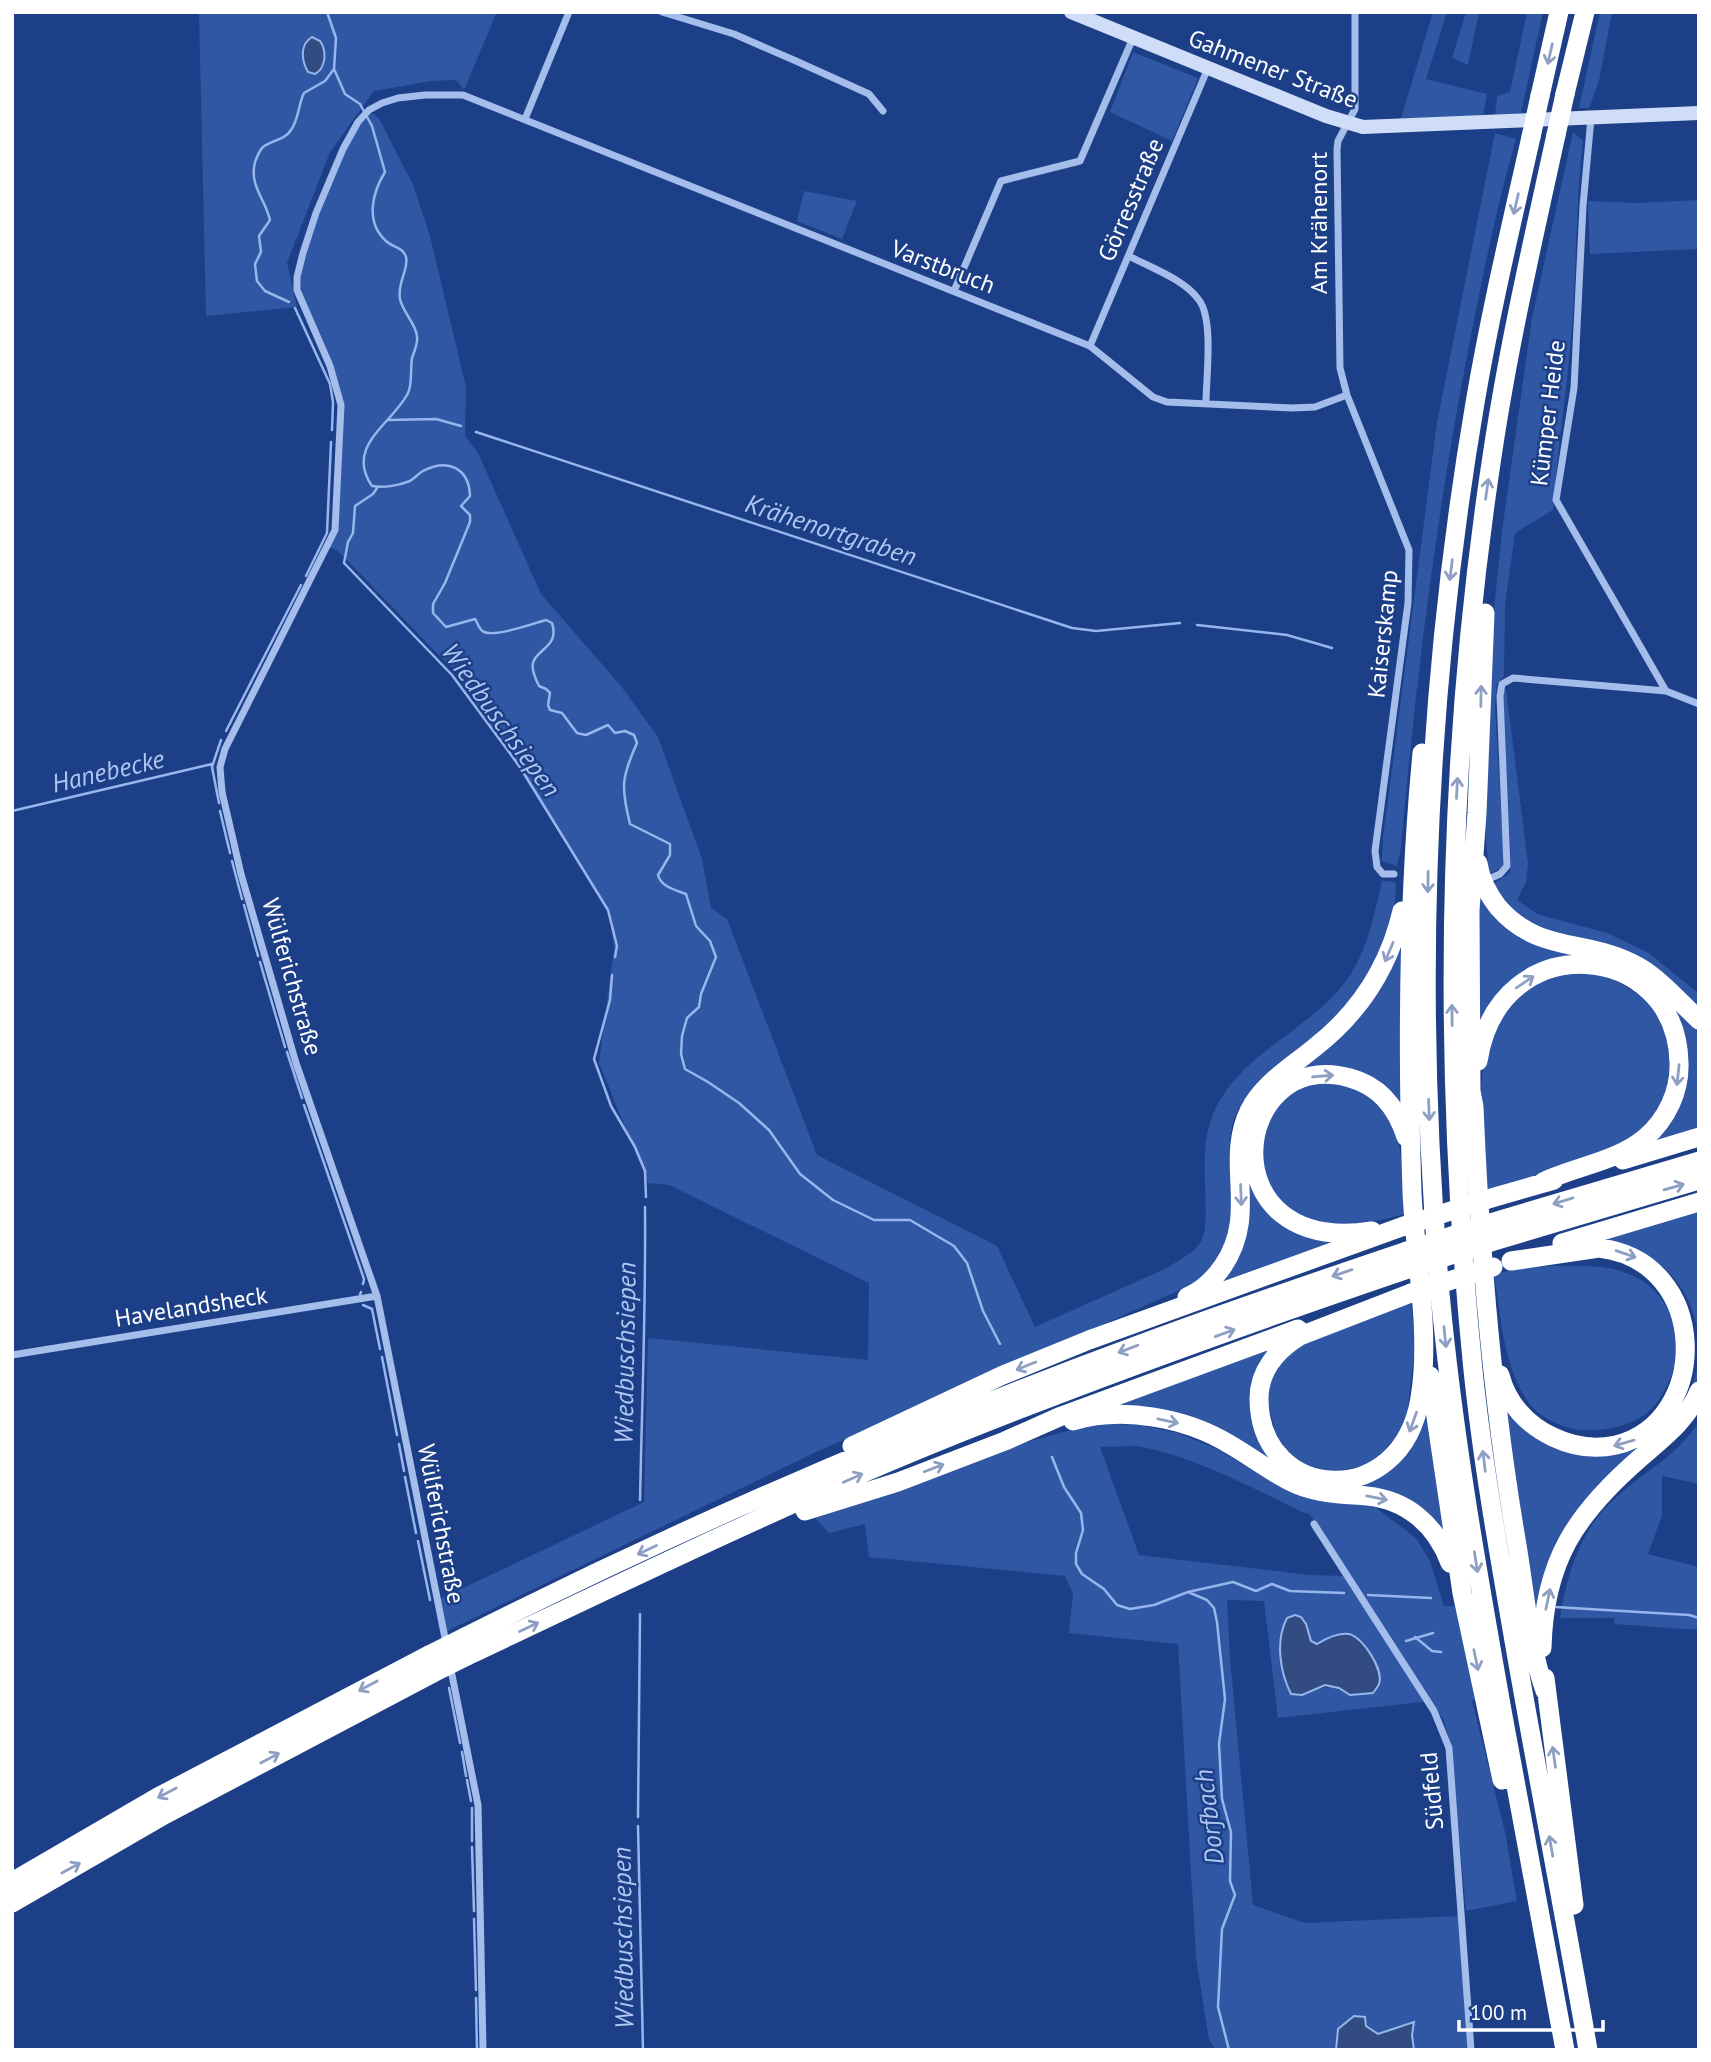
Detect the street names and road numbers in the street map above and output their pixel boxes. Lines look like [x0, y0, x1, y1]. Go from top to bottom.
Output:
street label: Gahmener Straße [1184, 22, 1362, 115]
street label: Görresstraße [1091, 134, 1170, 266]
street label: Am Krähenort [1303, 152, 1334, 294]
street label: Varstbruch [886, 232, 999, 300]
street label: Kümper Heide [1523, 338, 1572, 488]
street label: Kaiserskamp [1360, 568, 1405, 700]
street label: Wülferichstraße [255, 895, 330, 1059]
street label: Havelandsheck [112, 1279, 270, 1334]
street label: Wülferichstraße [411, 1441, 472, 1606]
street label: Südfeld [1413, 1751, 1450, 1831]

